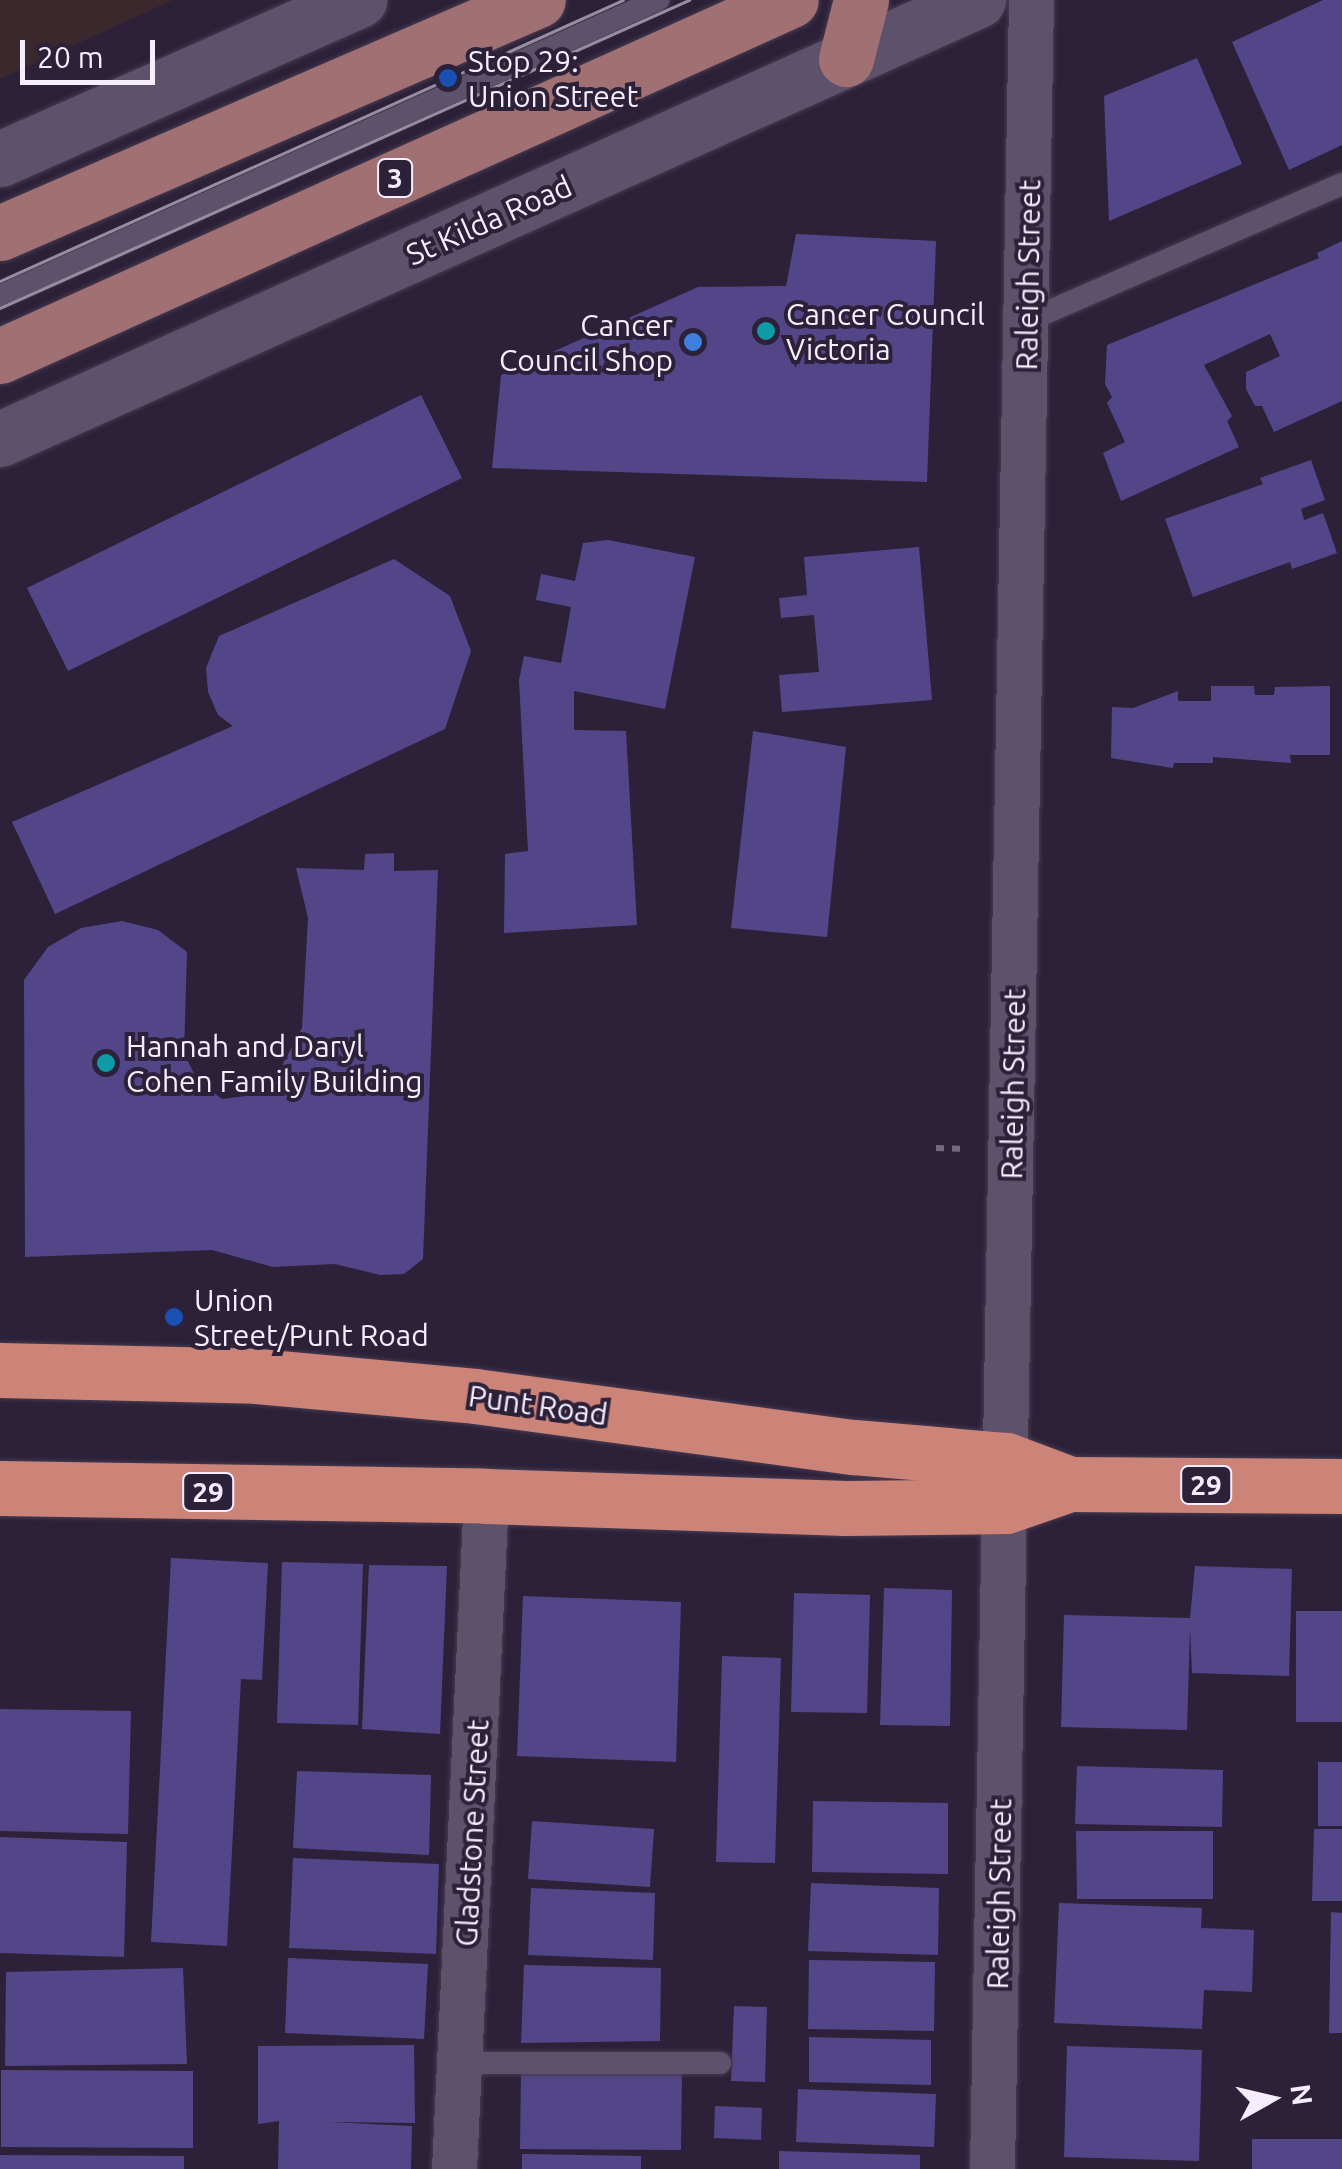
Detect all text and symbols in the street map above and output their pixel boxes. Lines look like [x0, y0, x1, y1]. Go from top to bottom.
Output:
scale bar [25, 20, 160, 82]
text: 20 m [37, 40, 104, 74]
place label: Stop 29: Union Street [468, 43, 638, 114]
marker: Stop 29: Union Street [437, 67, 459, 89]
road number: 3 [375, 155, 415, 201]
street label: St Kilda Road [401, 167, 577, 273]
street label: Raleigh Street [1008, 179, 1048, 371]
place label: Cancer Council Victoria [786, 296, 985, 366]
place label: Cancer Council Shop [499, 307, 673, 378]
marker: Cancer Council Victoria [755, 320, 777, 342]
marker: Cancer Council Shop [682, 331, 704, 353]
street label: Raleigh Street [993, 988, 1033, 1180]
place label: Hannah and Daryl Cohen Family Building [126, 1028, 423, 1098]
marker: Hannah and Daryl Cohen Family Building [95, 1052, 117, 1074]
place label: Union Street/Punt Road [194, 1282, 429, 1352]
marker: Union Street/Punt Road [163, 1306, 185, 1328]
street label: Punt Road [466, 1377, 610, 1433]
road number: 29 [1178, 1462, 1234, 1508]
road number: 29 [180, 1469, 236, 1515]
street label: Gladstone Street [448, 1719, 496, 1947]
street label: Raleigh Street [979, 1798, 1019, 1990]
north arrow [1222, 2049, 1322, 2149]
text: N [1285, 2082, 1319, 2107]

